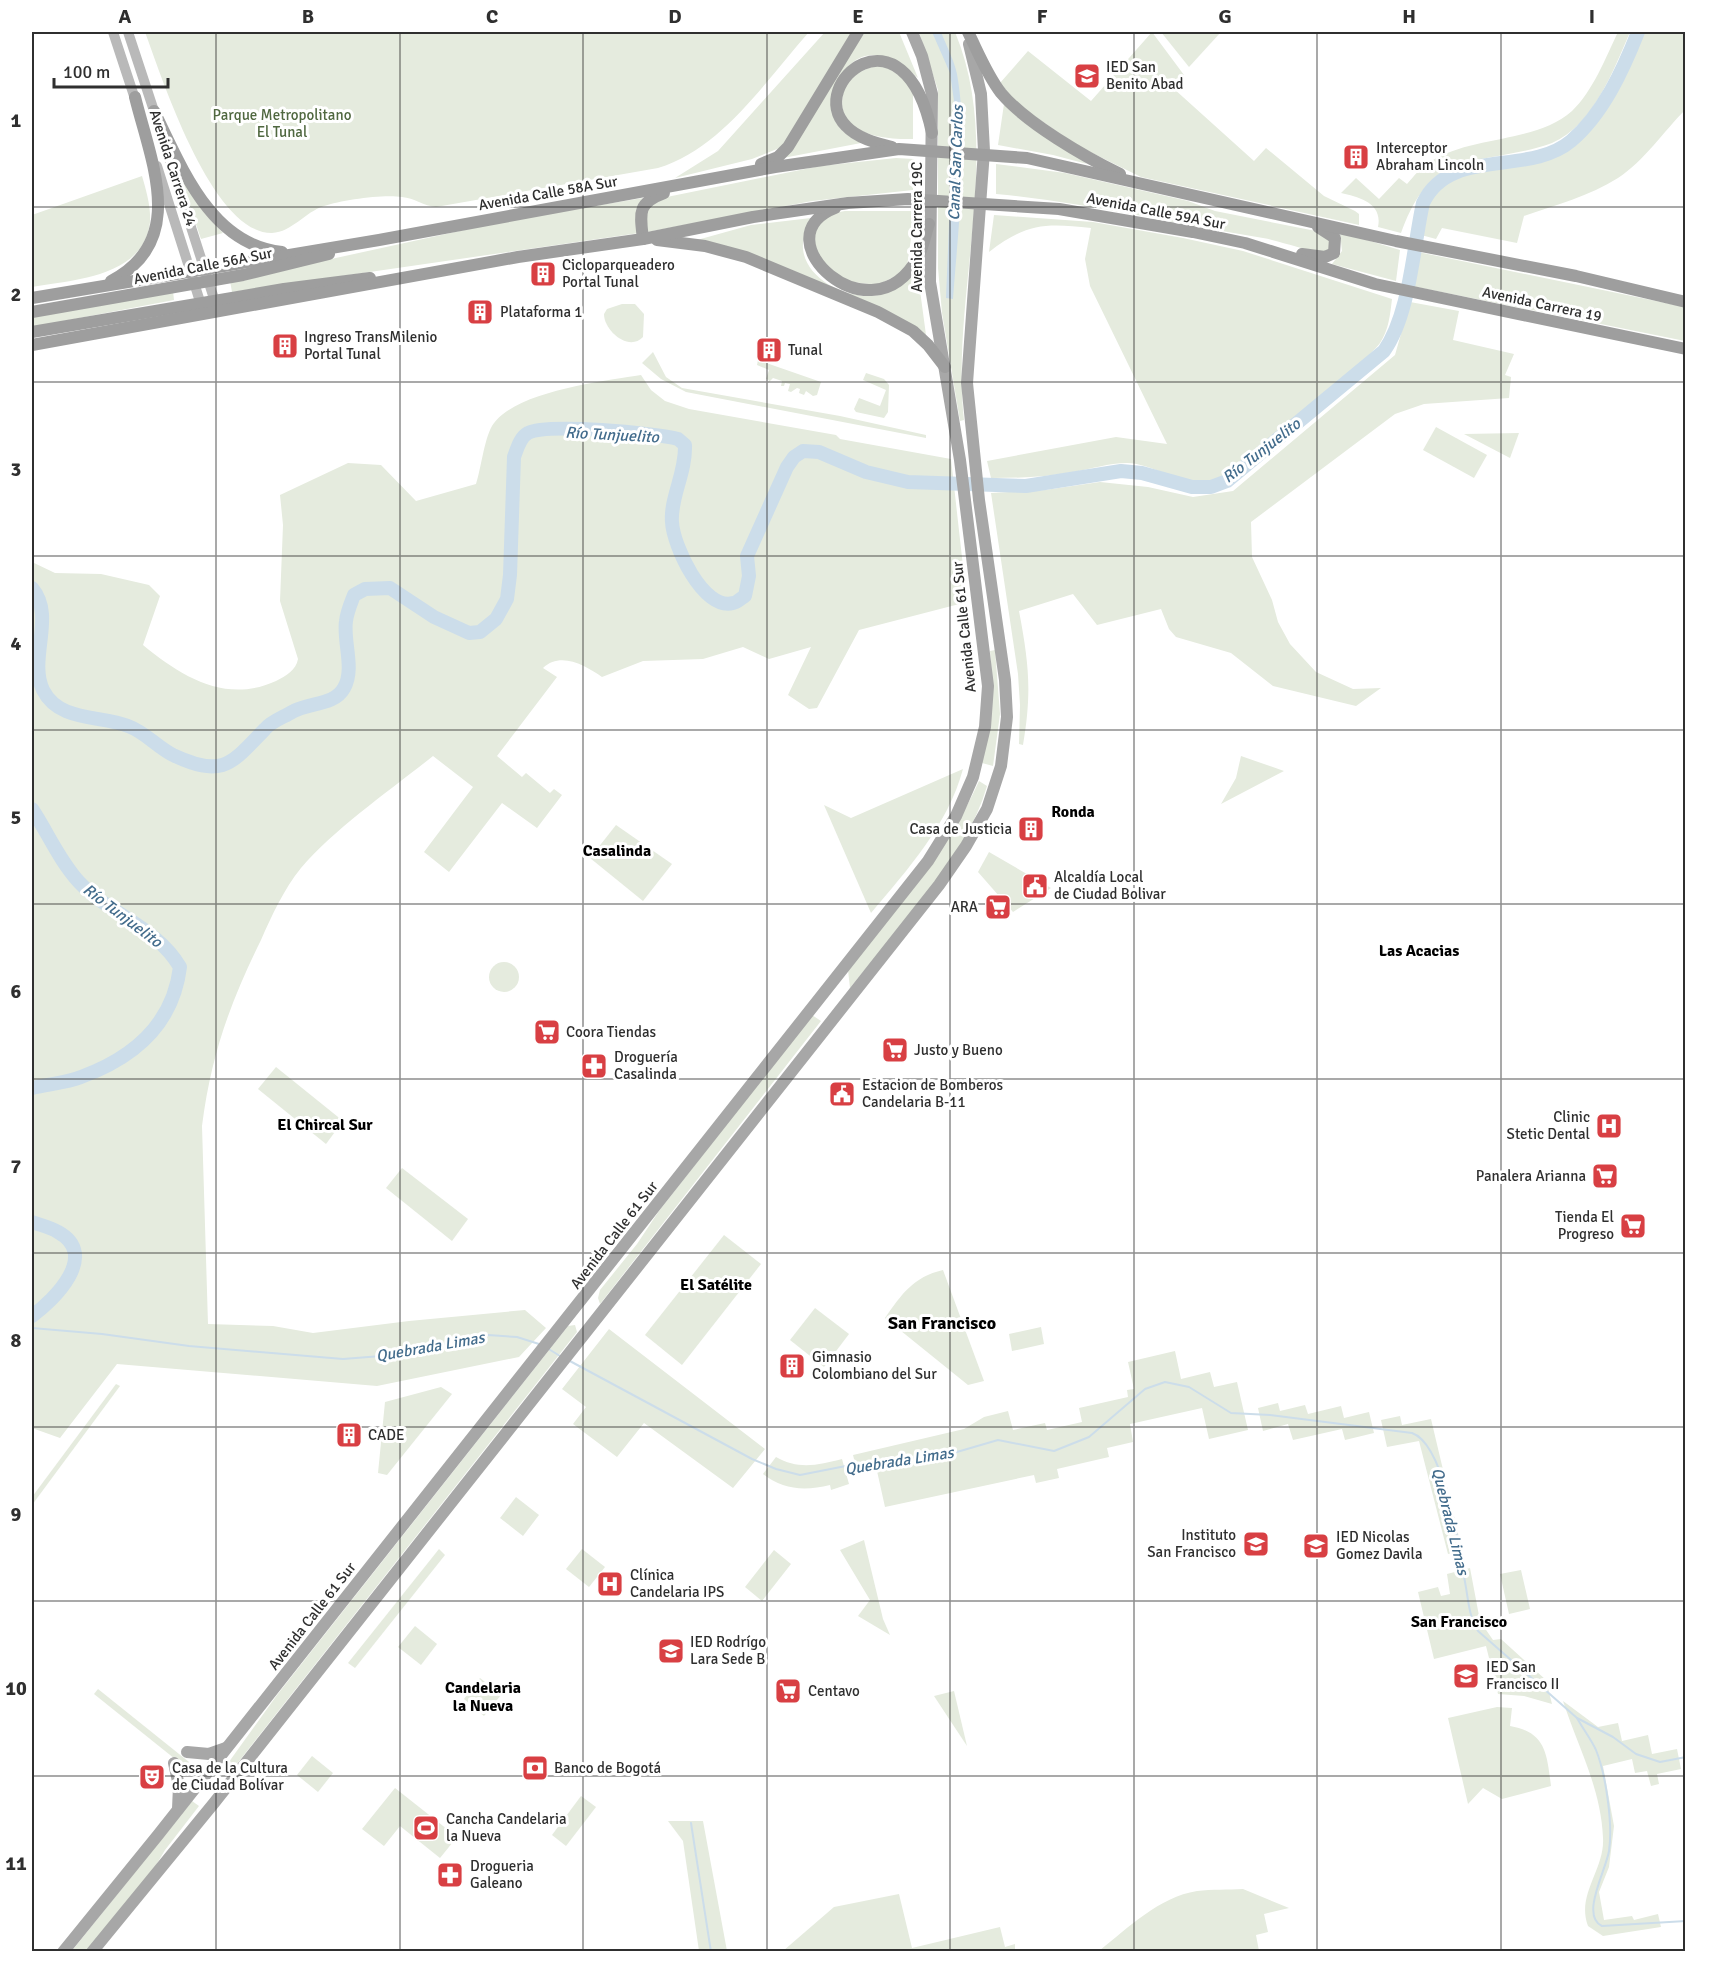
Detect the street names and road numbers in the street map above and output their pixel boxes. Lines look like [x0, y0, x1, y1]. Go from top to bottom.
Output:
street label: Avenida Carrera 24 [146, 107, 200, 229]
street label: Avenida Carrera 19C [908, 162, 926, 292]
street label: Avenida Calle 58A Sur [477, 172, 619, 214]
street label: Avenida Calle 59A Sur [1085, 189, 1227, 233]
street label: Avenida Calle 56A Sur [132, 244, 274, 288]
street label: Avenida Carrera 19 [1481, 283, 1603, 325]
street label: Avenida Calle 61 Sur [948, 560, 980, 693]
street label: Avenida Calle 61 Sur [566, 1177, 662, 1292]
street label: Avenida Calle 61 Sur [264, 1558, 360, 1673]

